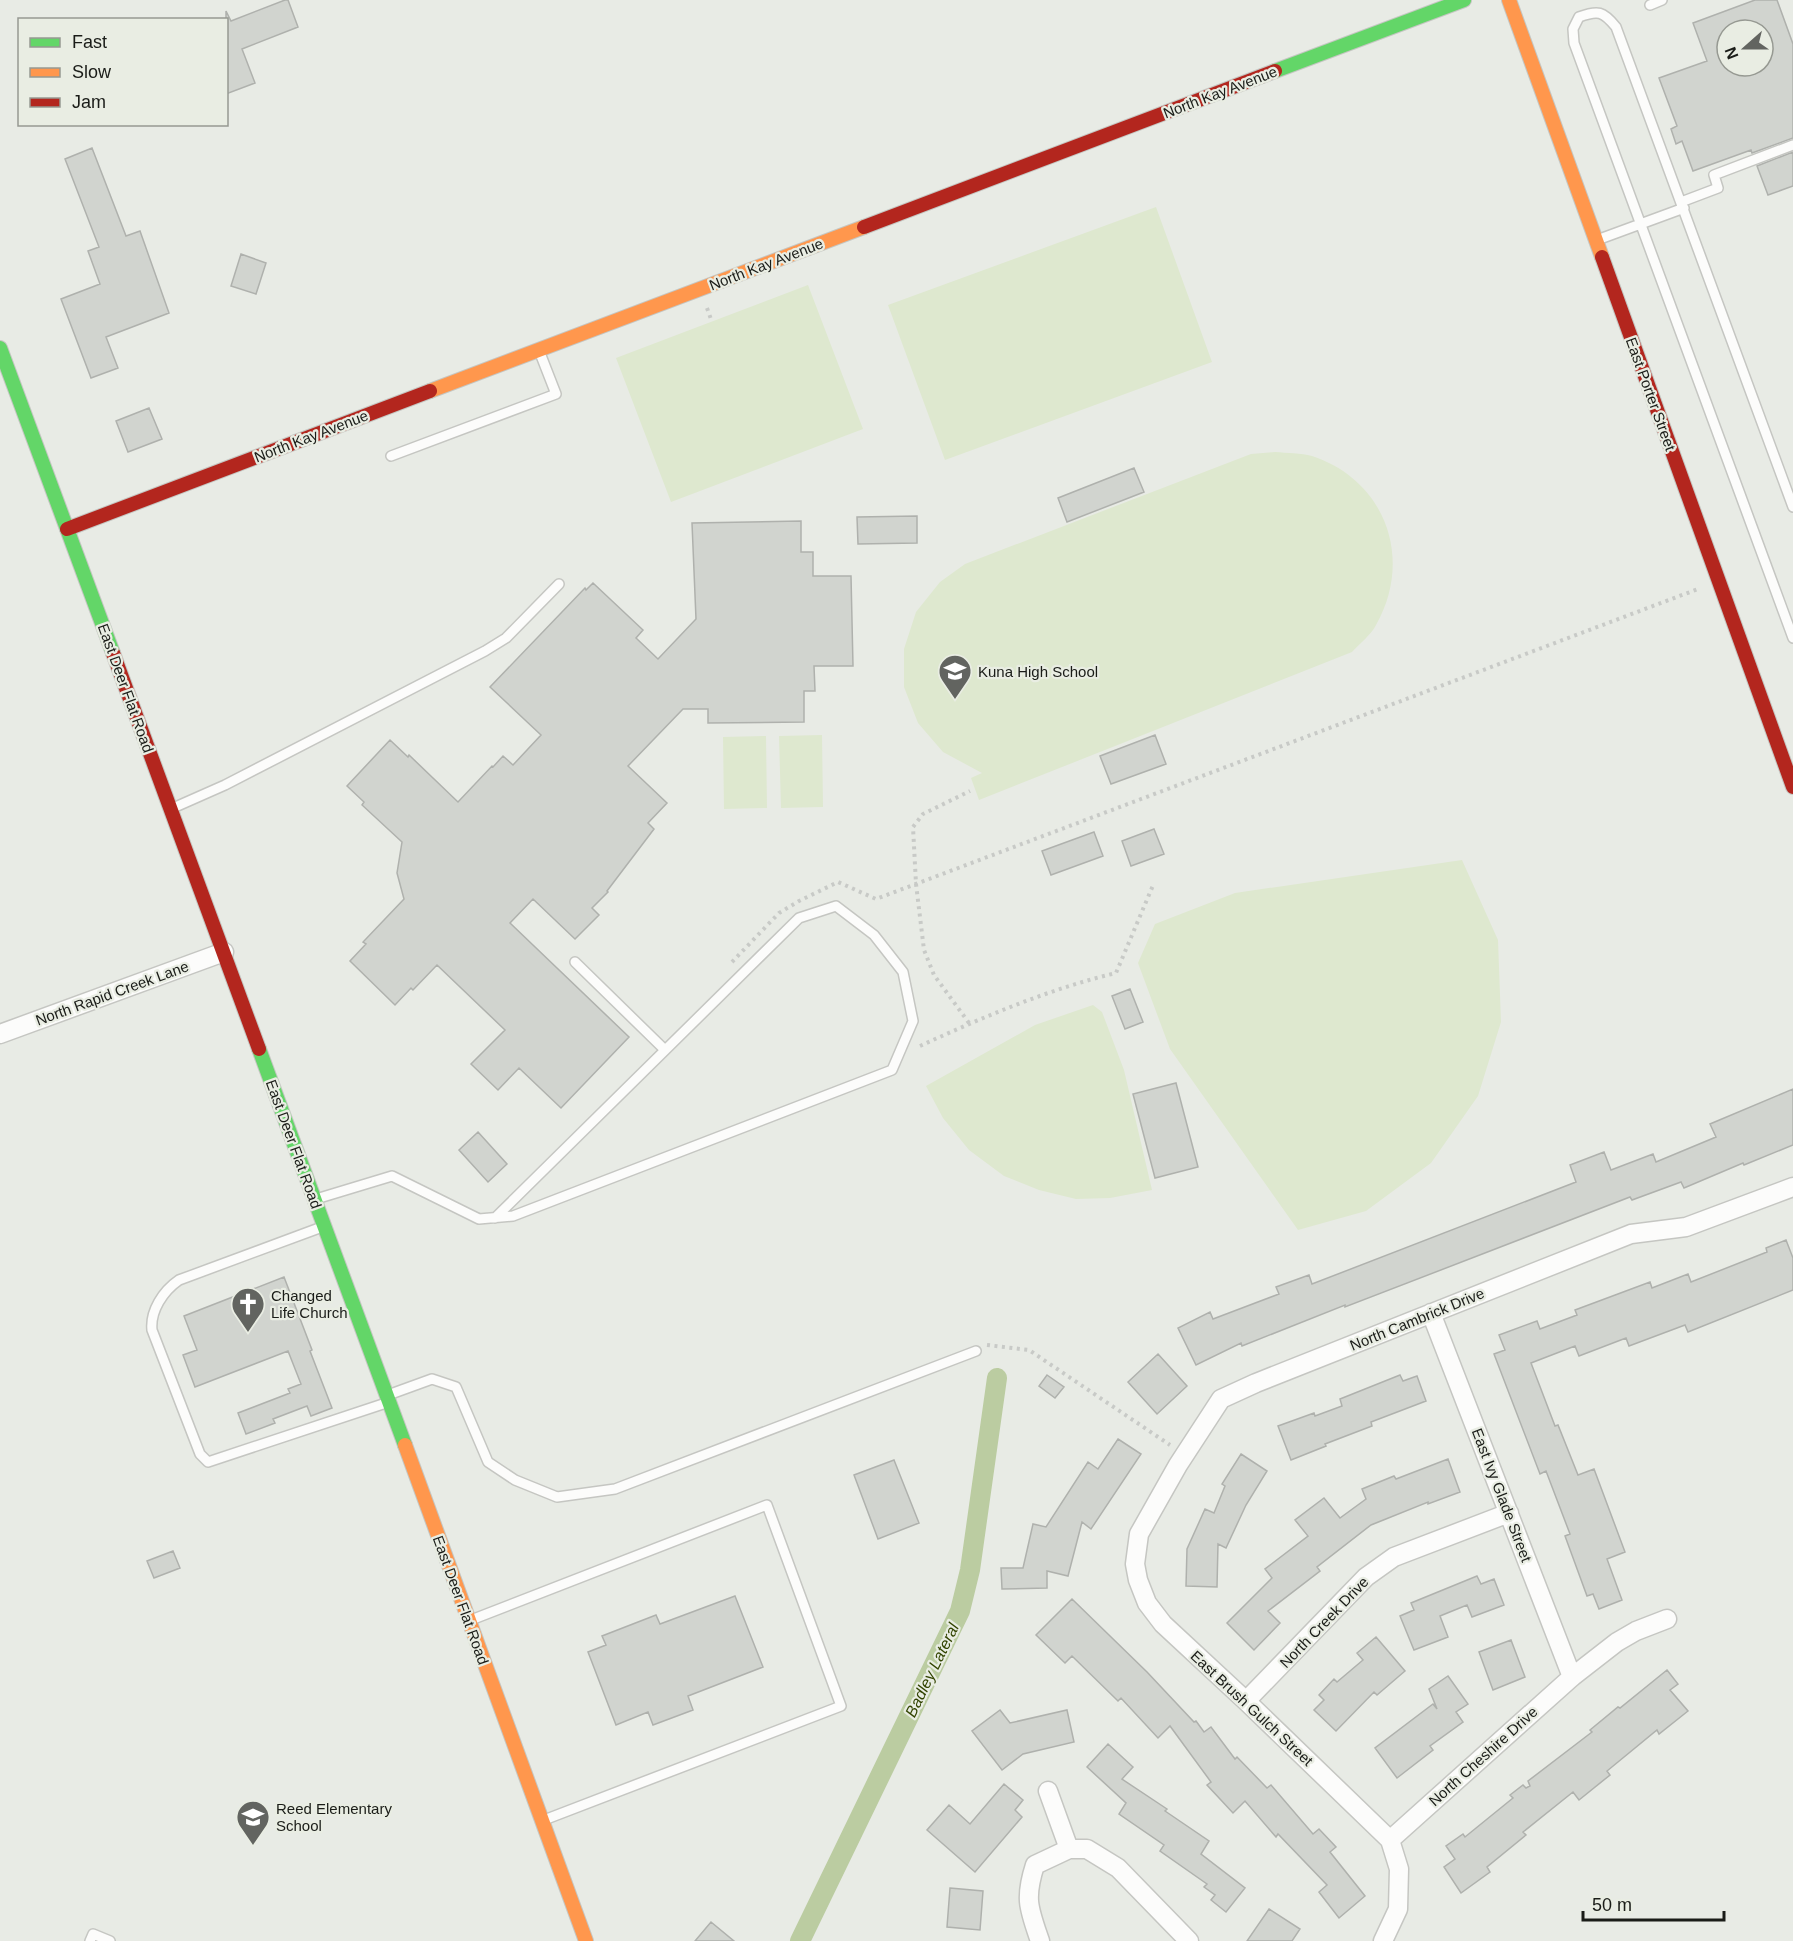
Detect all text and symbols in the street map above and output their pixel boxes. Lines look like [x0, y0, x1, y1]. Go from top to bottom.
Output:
legend [18, 18, 228, 126]
north arrow [1715, 18, 1775, 78]
text: Fast [72, 32, 107, 52]
text: N [1721, 45, 1741, 62]
text: Slow [72, 62, 112, 82]
street label: North Kay Avenue [1161, 62, 1279, 122]
text: Jam [72, 92, 106, 112]
street label: North Kay Avenue [707, 234, 825, 294]
street label: East Porter Street [1623, 335, 1680, 454]
street label: North Kay Avenue [252, 406, 370, 466]
street label: East Deer Flat Road [95, 621, 157, 755]
school or university icon: Kuna High School [937, 653, 973, 700]
place label: Kuna High School [978, 663, 1098, 680]
street label: North Rapid Creek Lane [33, 957, 191, 1029]
street label: East Deer Flat Road [263, 1077, 325, 1211]
street label: North Cambrick Drive [1347, 1284, 1487, 1354]
church icon: Changed Life Church [230, 1286, 266, 1333]
place label: Changed Life Church [271, 1287, 348, 1321]
street label: East Ivy Glade Street [1469, 1426, 1536, 1565]
street label: East Deer Flat Road [430, 1533, 492, 1667]
street label: North Creek Drive [1276, 1573, 1372, 1671]
water label: Badley Lateral [902, 1620, 962, 1720]
street label: East Brush Gulch Street [1187, 1647, 1317, 1770]
street label: North Cheshire Drive [1425, 1703, 1541, 1809]
school or university icon: Reed Elementary School [235, 1799, 271, 1846]
place label: Reed Elementary School [276, 1800, 392, 1834]
scale bar [1583, 1884, 1724, 1922]
text: 50 m [1592, 1895, 1632, 1915]

